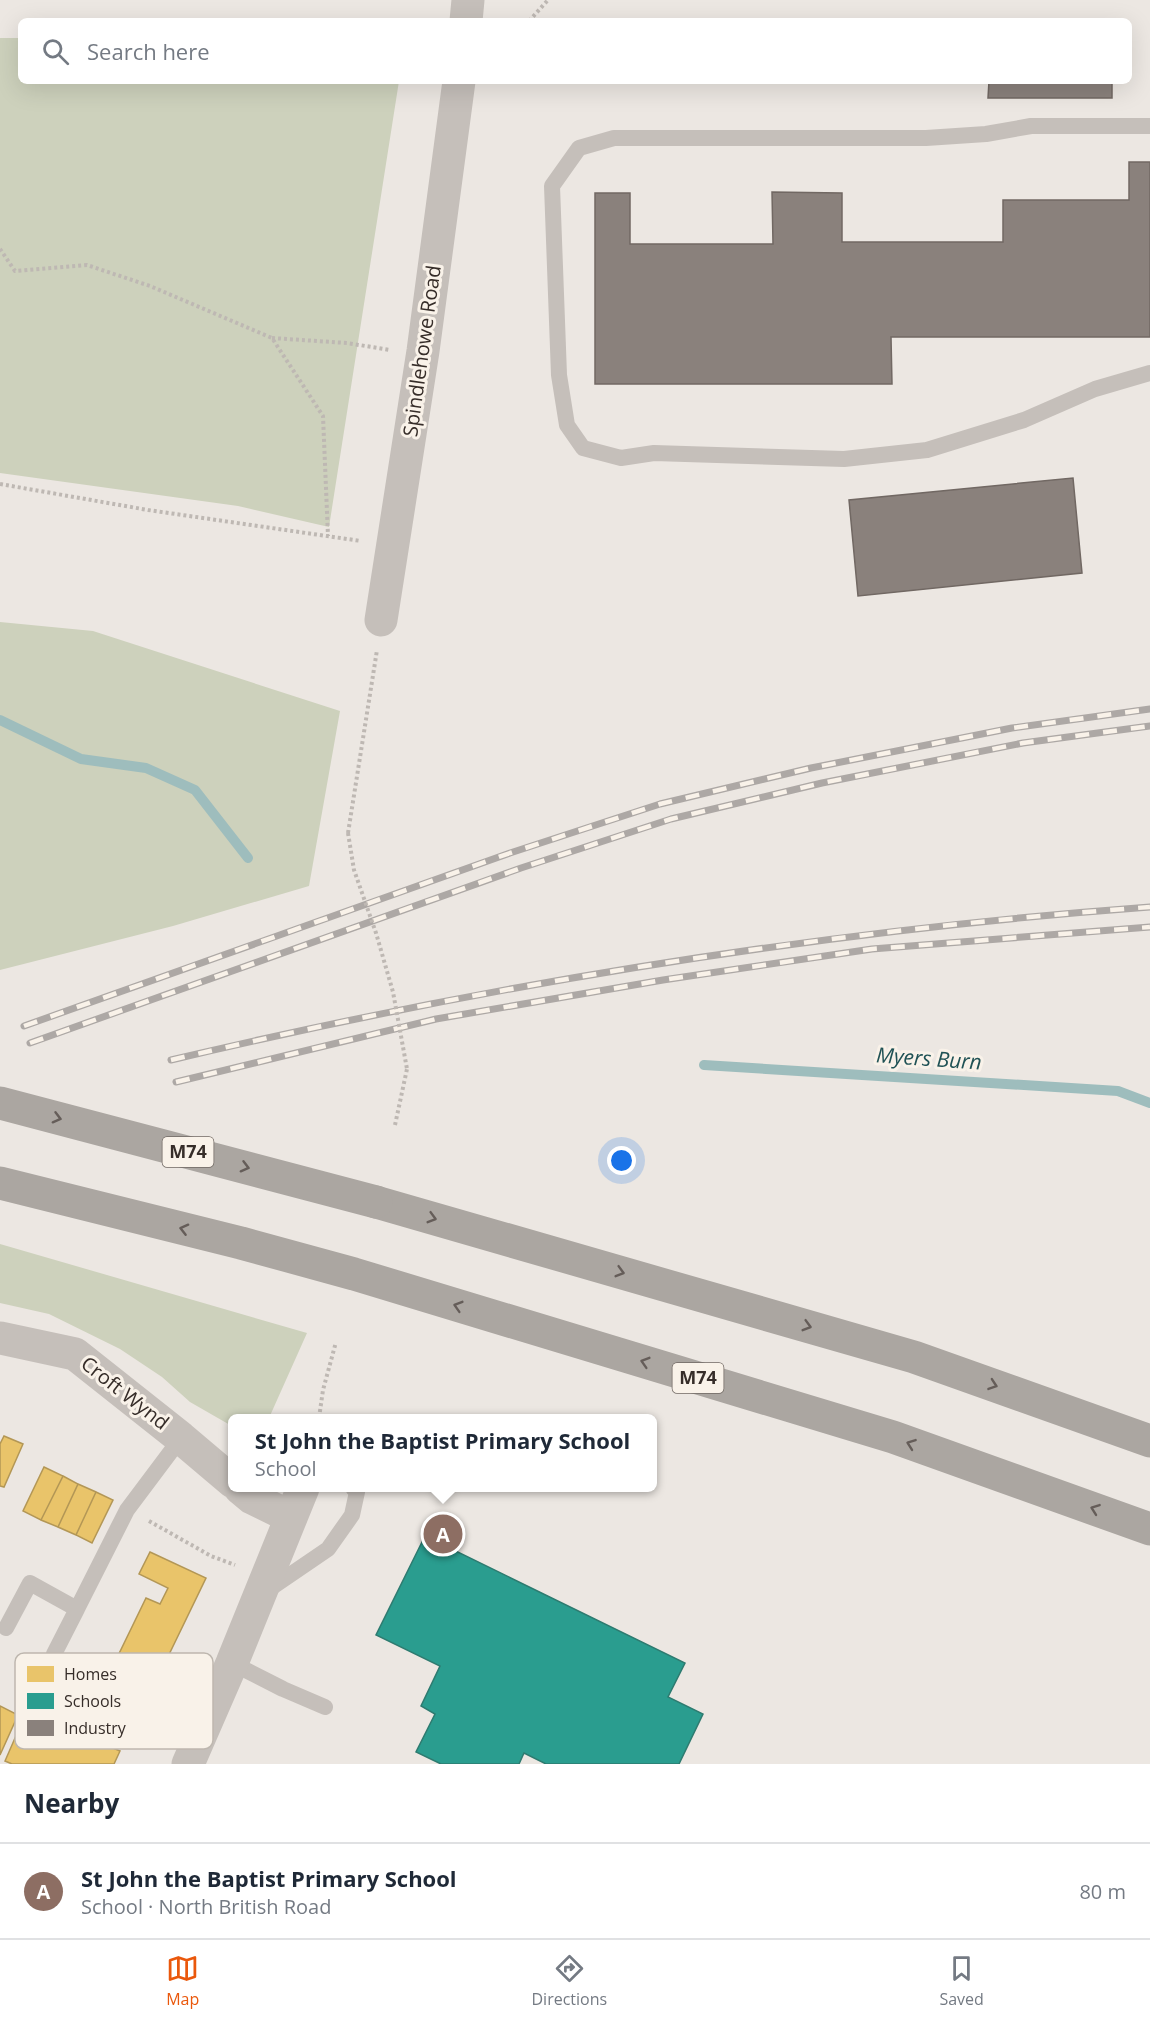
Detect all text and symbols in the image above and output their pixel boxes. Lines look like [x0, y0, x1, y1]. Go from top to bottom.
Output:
search box [18, 18, 1132, 84]
icon: search [39, 35, 72, 68]
text: Search here [87, 36, 210, 66]
street label: Spindlehowe Road [396, 263, 447, 438]
water label: Myers Burn [875, 1040, 983, 1076]
one-way arrow [51, 1110, 61, 1123]
road number: M74 [162, 1137, 213, 1167]
your location [607, 1146, 636, 1175]
one-way arrow [240, 1160, 250, 1173]
one-way arrow [426, 1211, 437, 1223]
one-way arrow [179, 1224, 190, 1236]
one-way arrow [614, 1265, 624, 1277]
one-way arrow [453, 1301, 464, 1313]
one-way arrow [801, 1319, 812, 1331]
street label: Croft Wynd [76, 1350, 175, 1436]
one-way arrow [640, 1357, 651, 1369]
road number: M74 [672, 1363, 724, 1393]
one-way arrow [987, 1378, 998, 1391]
popup [228, 1414, 657, 1492]
text: St John the Baptist Primary School [255, 1425, 630, 1455]
one-way arrow [906, 1438, 917, 1451]
text: School [255, 1455, 317, 1482]
one-way arrow [1090, 1504, 1101, 1517]
pin: A [424, 1512, 462, 1556]
legend [15, 1653, 213, 1749]
text: Homes [64, 1663, 117, 1685]
text: Schools [64, 1690, 121, 1712]
text: Industry [64, 1717, 127, 1739]
text: Nearby [24, 1785, 119, 1821]
text: St John the Baptist Primary School [81, 1863, 457, 1893]
text: A [37, 1878, 50, 1905]
text: 80 m [1079, 1878, 1126, 1905]
text: School · North British Road [81, 1893, 331, 1920]
tab: Map [166, 1952, 199, 2010]
tab: Directions [532, 1952, 607, 2010]
tab: Saved [939, 1952, 984, 2010]

